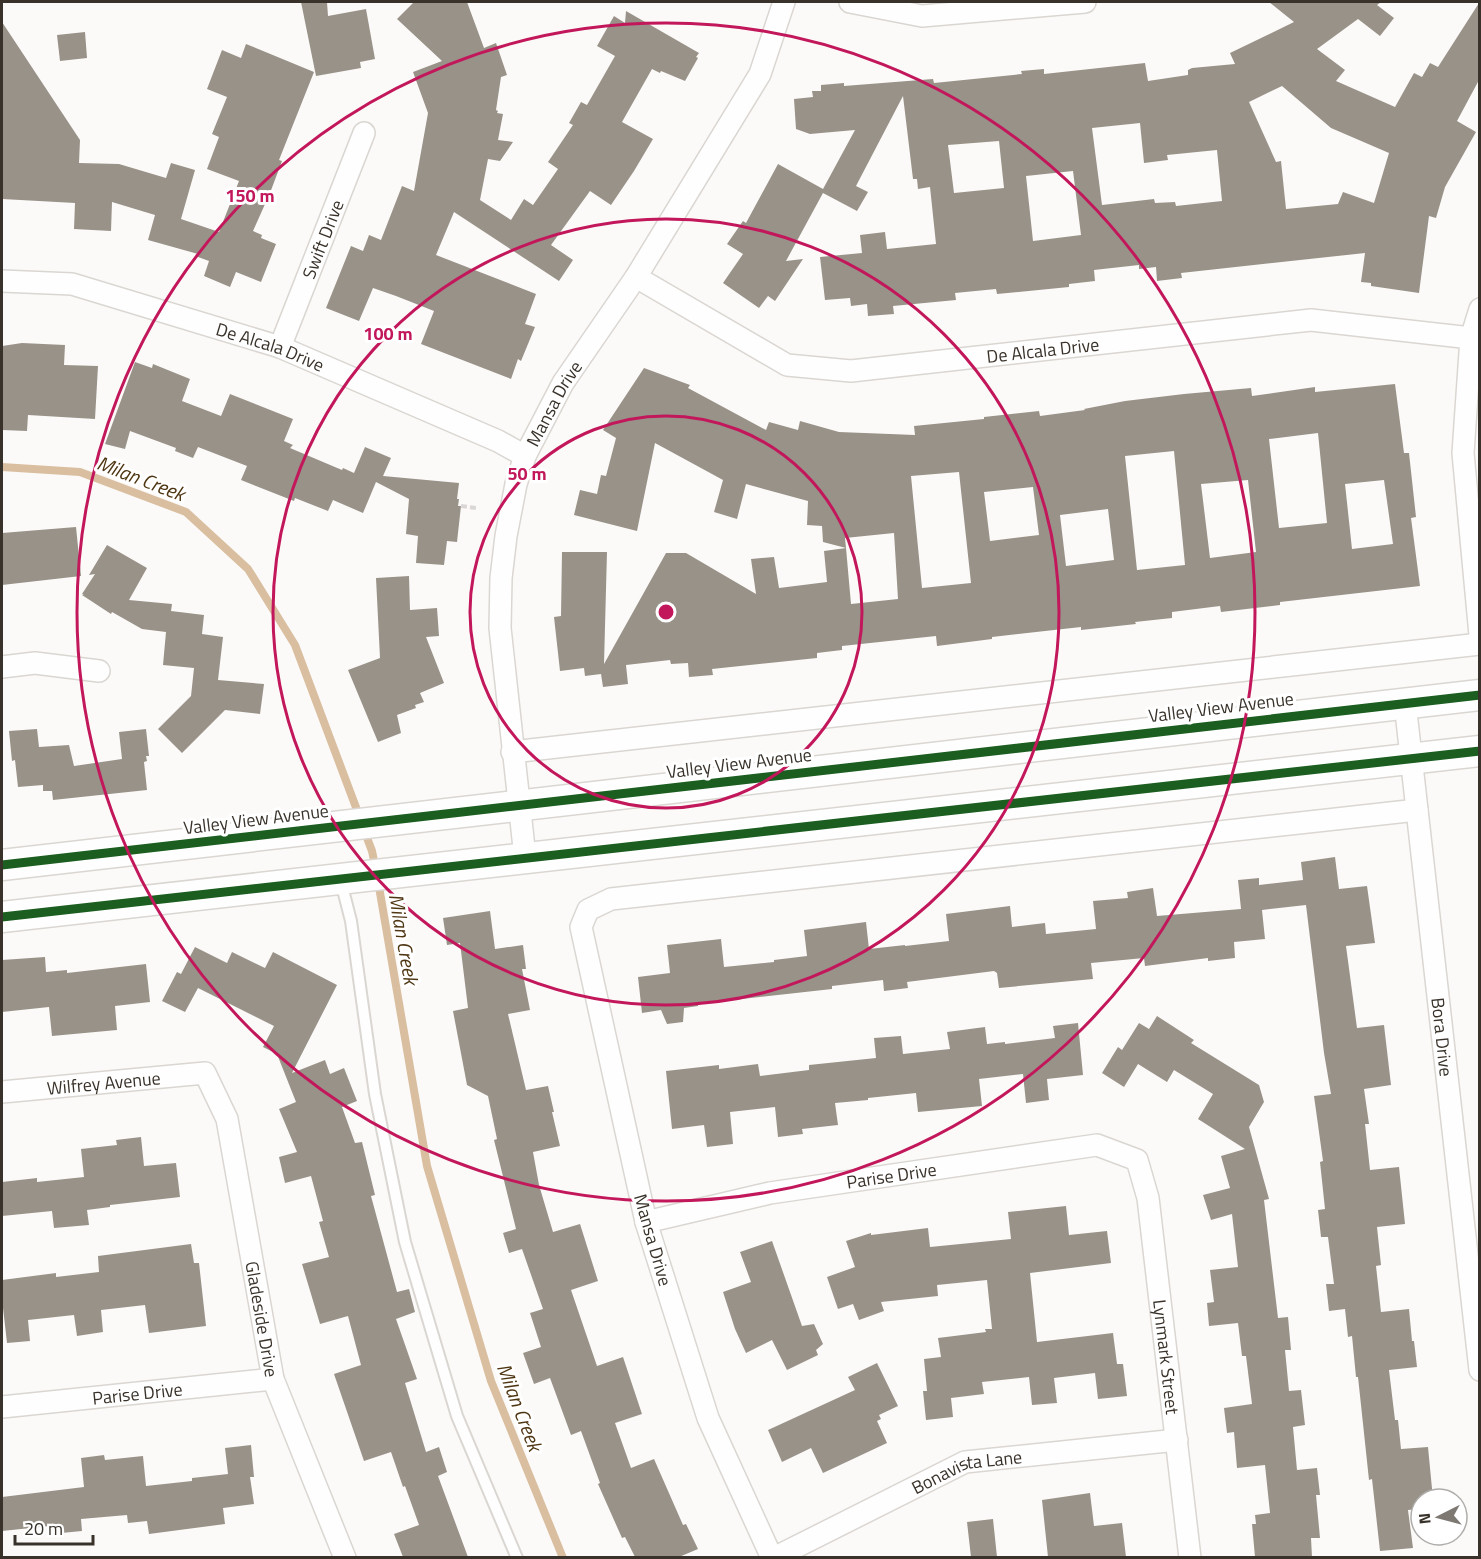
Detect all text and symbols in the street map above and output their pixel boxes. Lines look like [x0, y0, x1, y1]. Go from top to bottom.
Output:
text: 150 m [225, 182, 275, 209]
street label: Swift Drive [295, 195, 350, 283]
street label: De Alcala Drive [213, 315, 329, 378]
text: 100 m [363, 320, 413, 347]
street label: De Alcala Drive [985, 330, 1100, 369]
street label: Mansa Drive [519, 355, 588, 451]
water label: Milan Creek [93, 447, 191, 510]
text: 50 m [507, 460, 547, 487]
centre of rings [656, 602, 676, 622]
street label: Valley View Avenue [1147, 685, 1295, 729]
street label: Valley View Avenue [665, 741, 813, 785]
street label: Valley View Avenue [182, 797, 330, 841]
water label: Milan Creek [381, 891, 428, 989]
street label: Bora Drive [1425, 996, 1460, 1078]
street label: Wilfrey Avenue [46, 1064, 162, 1101]
street label: Parise Drive [845, 1155, 938, 1195]
street label: Mansa Drive [627, 1191, 679, 1289]
street label: Gladeside Drive [239, 1259, 286, 1379]
street label: Lynmark Street [1146, 1298, 1187, 1416]
water label: Milan Creek [489, 1359, 552, 1457]
street label: Parise Drive [91, 1375, 184, 1411]
street label: Bonavista Lane [906, 1443, 1023, 1500]
north arrow [1409, 1487, 1469, 1547]
scale bar [15, 1508, 93, 1546]
text: N [1412, 1512, 1437, 1525]
text: 20 m [24, 1515, 63, 1542]

